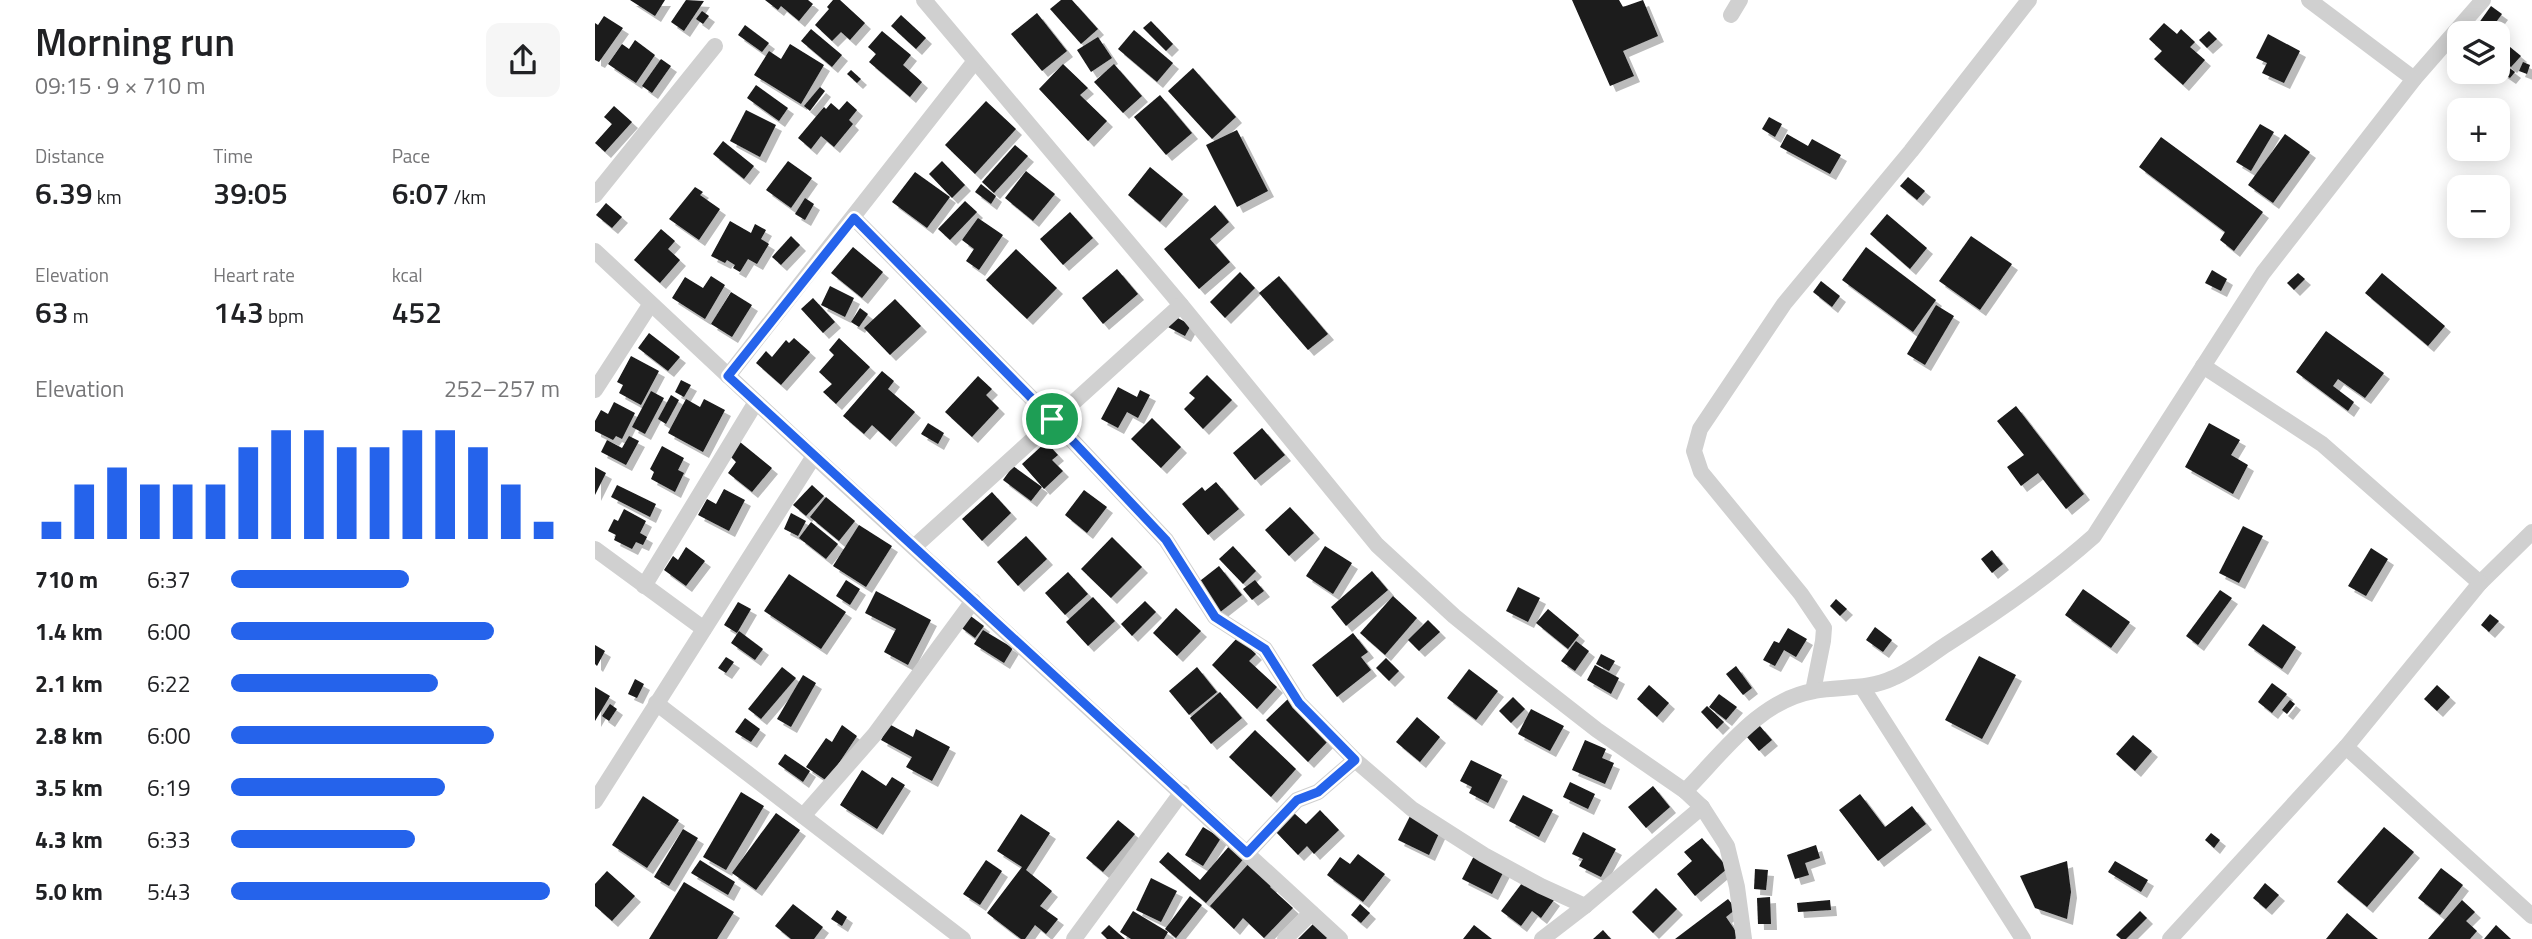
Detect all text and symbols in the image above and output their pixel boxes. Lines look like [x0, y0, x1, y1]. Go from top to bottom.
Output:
text: Morning run [35, 13, 235, 71]
map controls [2447, 21, 2510, 238]
button: layers [2447, 21, 2510, 84]
button: share [486, 23, 560, 97]
text: 09:15 · 9 × 710 m [35, 68, 205, 103]
button: + [2447, 98, 2510, 161]
text: Distance [35, 141, 104, 170]
text: Time [213, 141, 253, 170]
text: Pace [392, 141, 430, 170]
text: 6.39 [35, 170, 93, 216]
text: 39:05 [213, 170, 288, 216]
text: 6:07 [392, 170, 449, 216]
button: − [2447, 175, 2510, 238]
text: km [93, 182, 122, 211]
text: /km [449, 182, 486, 211]
text: Elevation [35, 260, 109, 289]
text: Heart rate [213, 260, 295, 289]
text: kcal [392, 260, 423, 289]
text: 63 [35, 289, 69, 335]
text: 143 [213, 289, 264, 335]
text: 452 [392, 289, 442, 335]
text: m [69, 301, 89, 330]
text: bpm [264, 301, 304, 330]
text: Elevation [35, 371, 124, 406]
text: 252–257 m [444, 371, 560, 406]
pin [1022, 389, 1082, 449]
icon: arrive [1033, 400, 1071, 438]
text: 710 m [35, 562, 98, 597]
text: 6:37 [147, 562, 191, 597]
text: 1.4 km [35, 614, 103, 649]
text: 6:00 [147, 614, 191, 649]
text: 2.1 km [35, 666, 103, 701]
text: 6:22 [147, 666, 191, 701]
text: 2.8 km [35, 718, 103, 753]
text: 6:00 [147, 718, 191, 753]
text: 3.5 km [35, 770, 103, 805]
text: 6:19 [147, 770, 191, 805]
text: 4.3 km [35, 822, 103, 857]
text: 6:33 [147, 822, 191, 857]
text: 5.0 km [35, 874, 103, 909]
text: 5:43 [147, 874, 191, 909]

